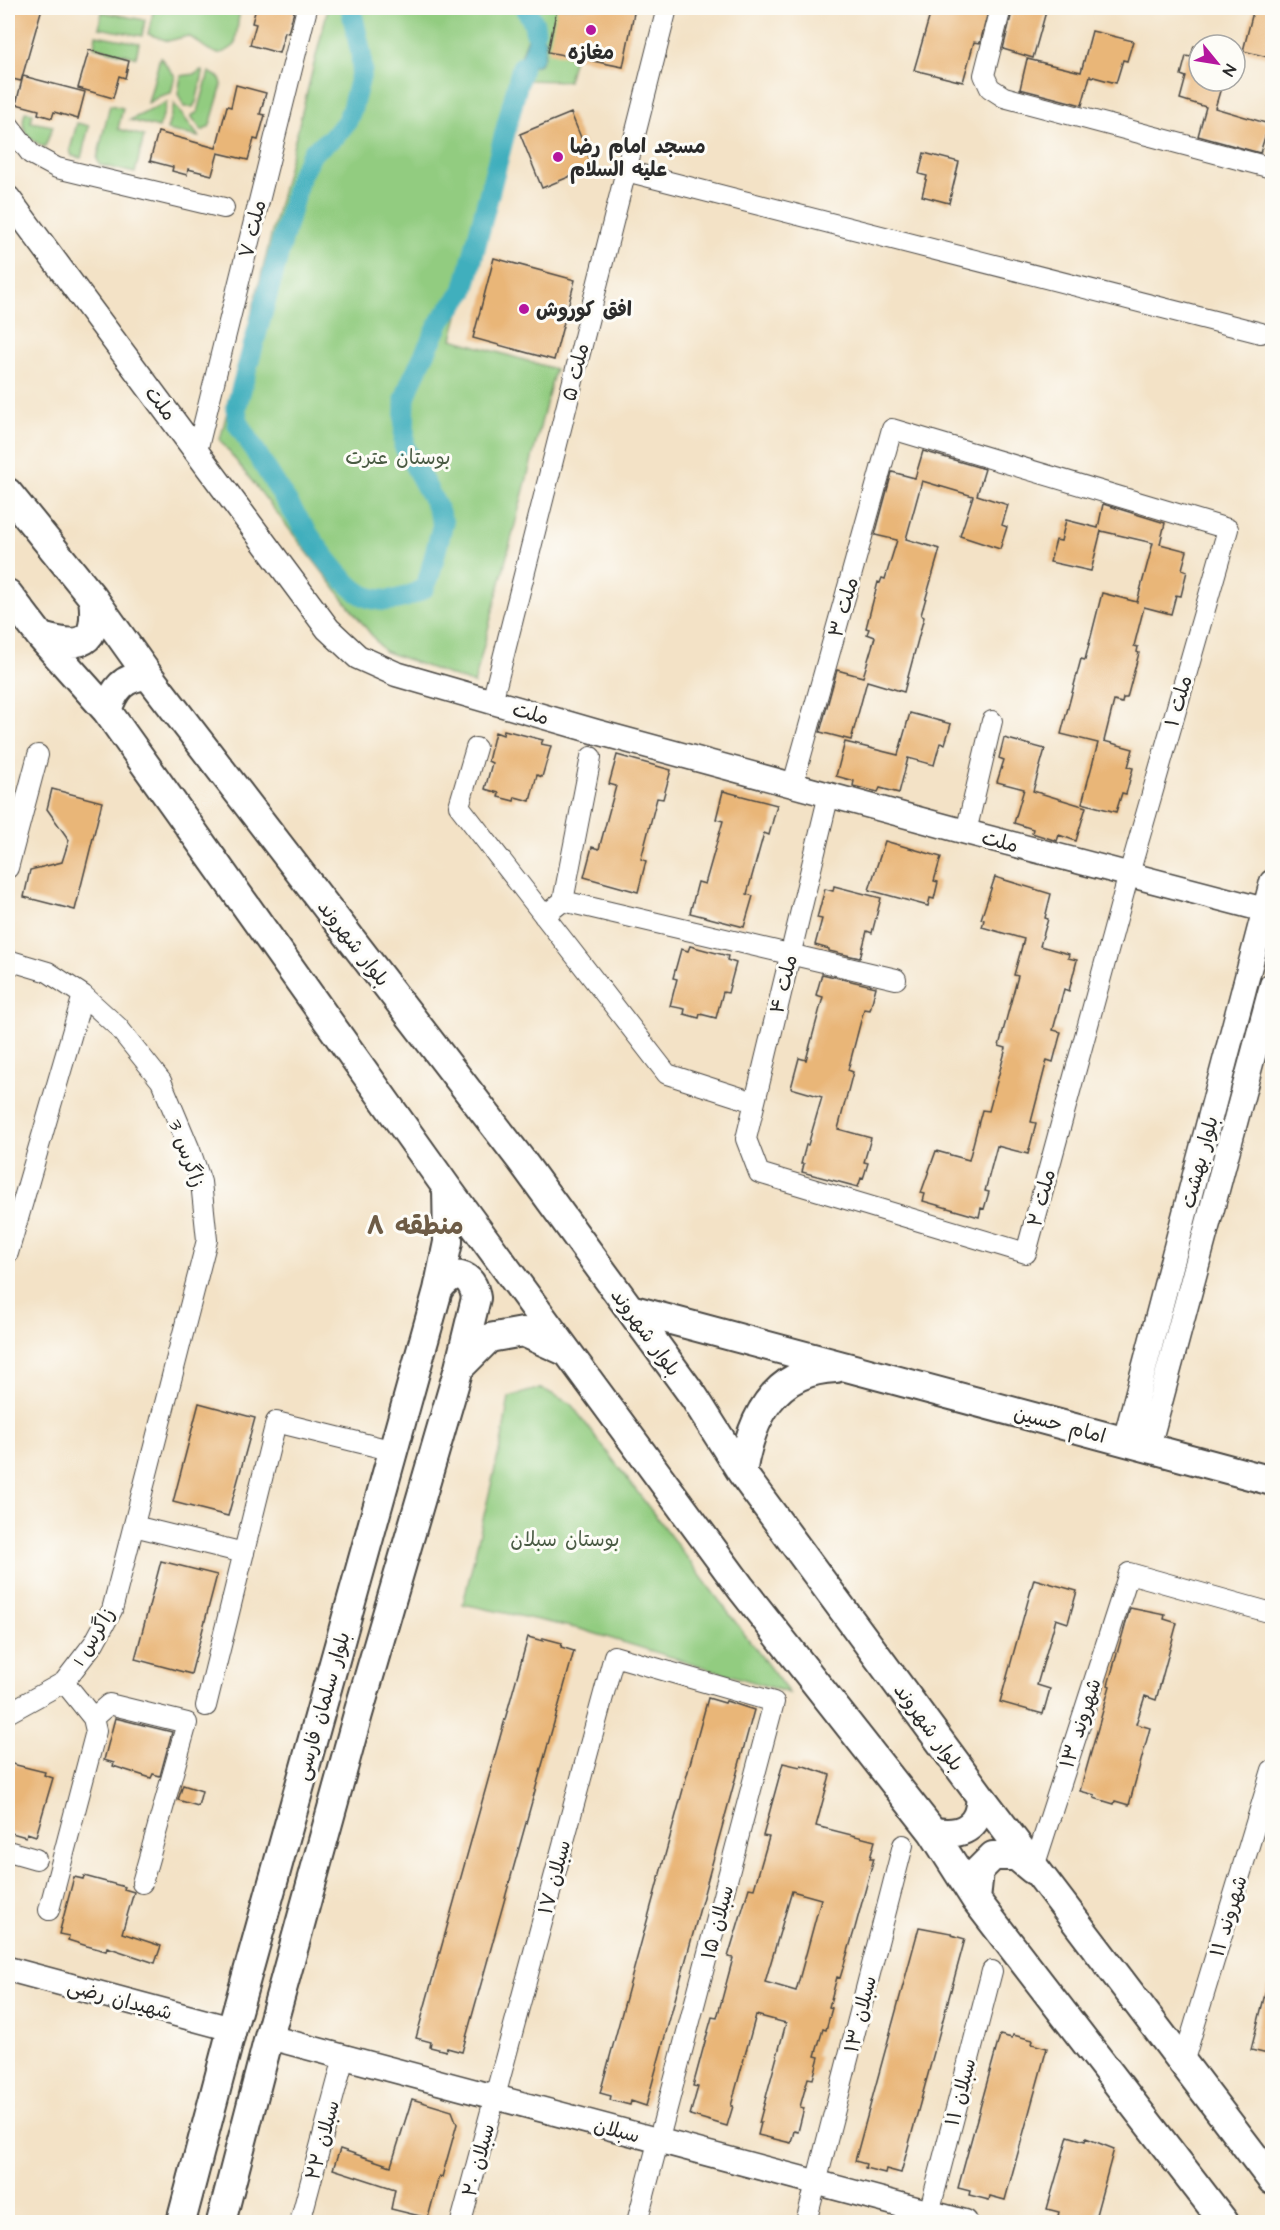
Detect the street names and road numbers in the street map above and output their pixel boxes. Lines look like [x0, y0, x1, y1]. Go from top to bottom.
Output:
street label: ملت ۷ [232, 197, 274, 261]
street label: ملت ۵ [555, 340, 597, 404]
street label: ملت [138, 380, 182, 427]
street label: ملت ۳ [822, 574, 866, 641]
street label: ملت ۱ [1158, 672, 1200, 730]
street label: ملت [509, 695, 552, 733]
street label: ملت [978, 824, 1021, 860]
street label: بلوار شهروند [310, 894, 396, 993]
street label: ملت ۴ [763, 952, 805, 1017]
street label: بلوار بهشت [1174, 1113, 1226, 1212]
street label: زاگرس 3 [161, 1115, 211, 1191]
street label: ملت ۲ [1021, 1166, 1063, 1230]
street label: بلوار شهروند [604, 1283, 687, 1382]
street label: امام حسین [1011, 1399, 1109, 1451]
street label: زاگرس 1 [66, 1602, 122, 1671]
street label: بلوار سلمان فارسی [288, 1629, 358, 1784]
street label: شهروند ۱۳ [1053, 1675, 1109, 1772]
street label: بلوار شهروند [887, 1678, 970, 1777]
street label: سبلان ۱۷ [532, 1837, 578, 1918]
street label: شهروند ۱۱ [1203, 1872, 1255, 1960]
street label: سبلان ۱۵ [695, 1882, 741, 1962]
street label: شهیدان رضی [64, 1973, 175, 2027]
street label: سبلان ۱۳ [838, 1973, 884, 2056]
street label: سبلان ۱۱ [938, 2055, 983, 2129]
street label: سبلان ۲۲ [299, 2097, 347, 2183]
street label: سبلان [591, 2111, 643, 2151]
street label: سبلان ۲۰ [456, 2121, 502, 2200]

